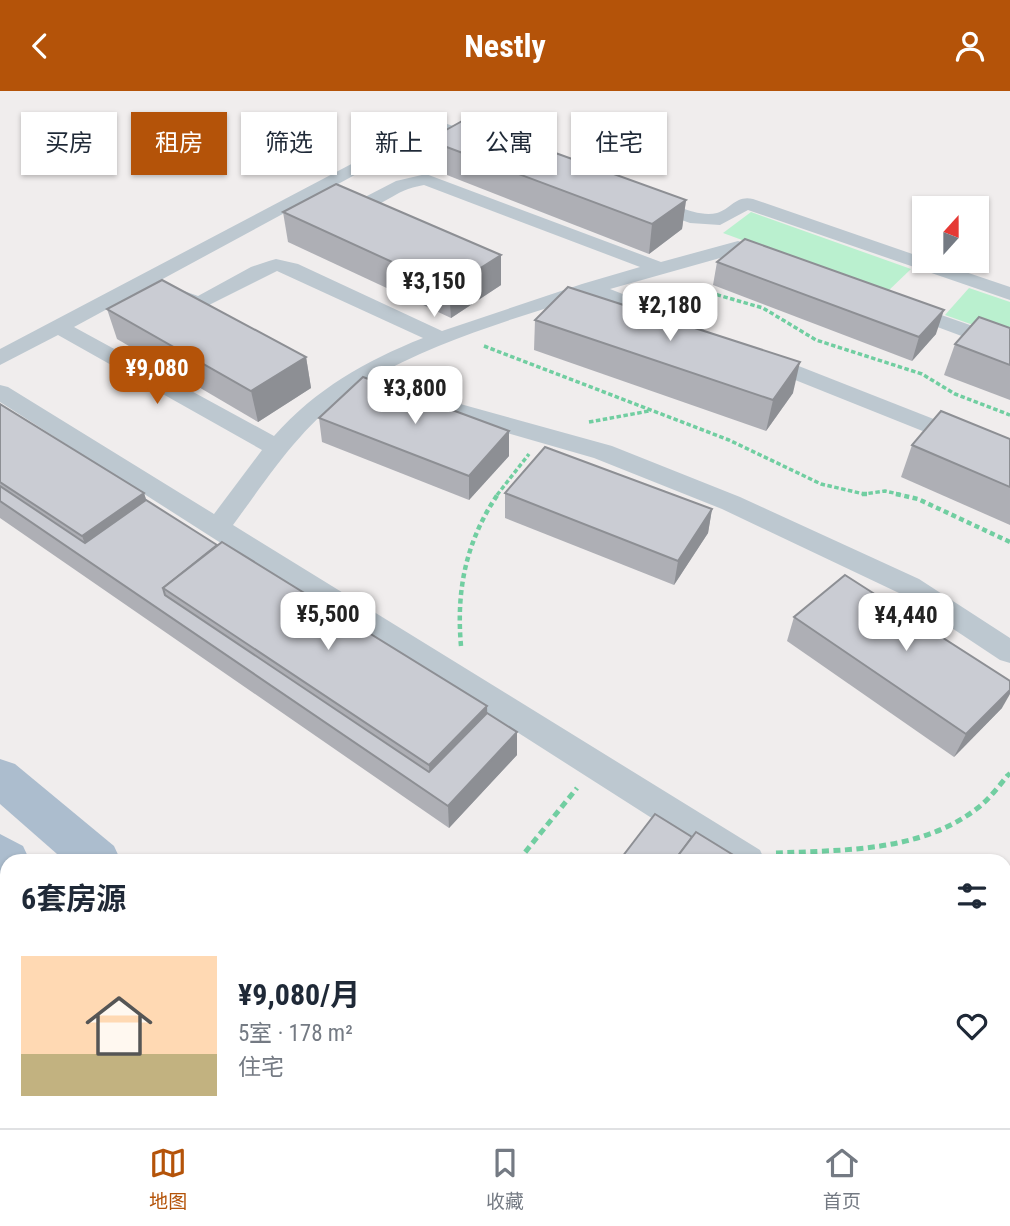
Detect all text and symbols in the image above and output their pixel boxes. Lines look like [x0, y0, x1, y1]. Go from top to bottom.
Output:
icon: back [21, 27, 59, 65]
text: Nestly [464, 27, 546, 65]
icon: person [951, 27, 989, 65]
chip: 买房 [21, 112, 117, 175]
chip: 租房 [131, 112, 227, 175]
chip: 筛选 [241, 112, 337, 175]
chip: 新上 [351, 112, 447, 175]
chip: 公寓 [461, 112, 557, 175]
chip: 住宅 [571, 112, 667, 175]
north arrow [912, 196, 989, 273]
map controls [912, 196, 989, 273]
pin: ¥3,150 [377, 259, 491, 319]
text: ¥3,150 [402, 268, 466, 295]
pin: ¥2,180 [613, 283, 727, 343]
text: ¥2,180 [638, 292, 702, 319]
pin: ¥9,080 [100, 347, 214, 406]
text: ¥9,080 [125, 355, 189, 382]
pin: ¥3,800 [358, 367, 472, 426]
text: ¥3,800 [383, 375, 447, 402]
pin: ¥5,500 [271, 593, 385, 652]
pin: ¥4,440 [849, 594, 963, 653]
text: ¥5,500 [296, 601, 360, 628]
text: ¥4,440 [874, 602, 938, 629]
icon: filters [953, 877, 991, 915]
text: 6套房源 [21, 881, 126, 916]
text: ¥9,080/月 [238, 977, 360, 1012]
icon: home [77, 984, 161, 1068]
icon: heart [953, 1007, 991, 1045]
text: 5室 · 178 m² [238, 1020, 353, 1047]
text: 住宅 [238, 1054, 284, 1081]
tab: 地图 [149, 1144, 187, 1213]
tab: 收藏 [486, 1144, 524, 1213]
tab: 首页 [823, 1144, 861, 1213]

